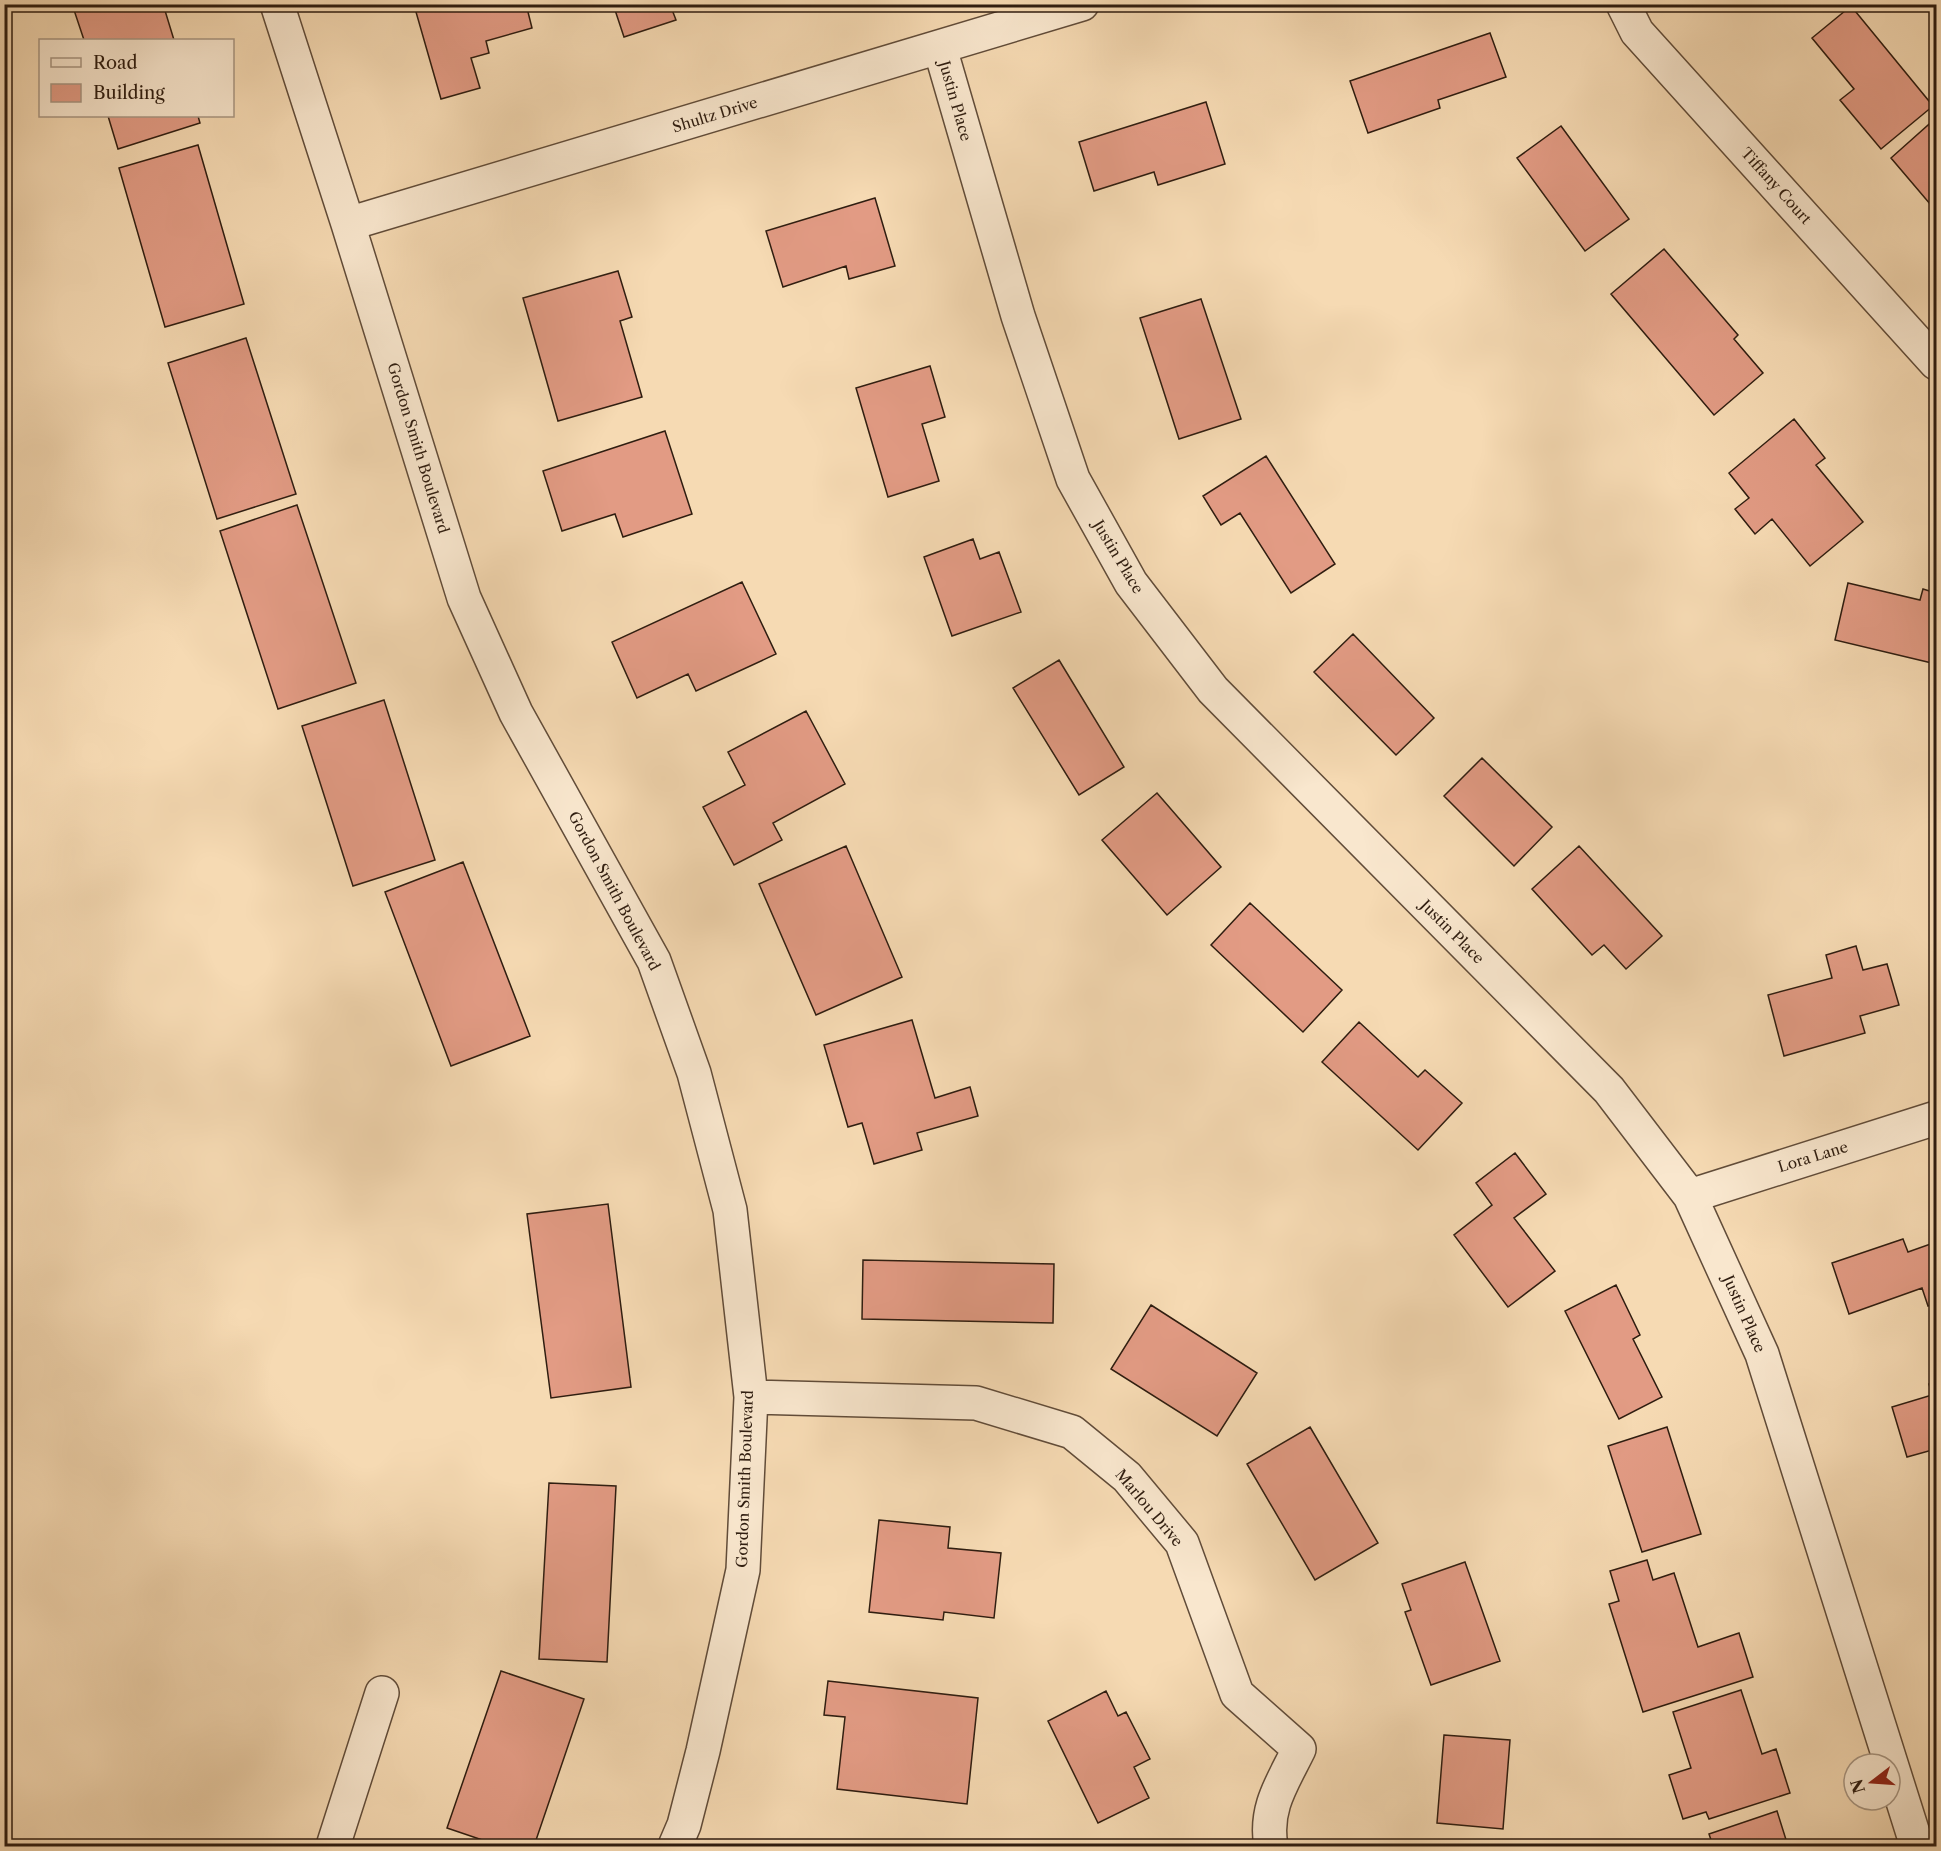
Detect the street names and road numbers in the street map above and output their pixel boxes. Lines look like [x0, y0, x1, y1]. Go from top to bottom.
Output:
street label: Justin Place [934, 57, 976, 143]
street label: Shultz Drive [670, 93, 760, 136]
street label: Tiffany Court [1737, 144, 1816, 228]
street label: Gordon Smith Boulevard [383, 360, 454, 536]
street label: Justin Place [1088, 515, 1148, 597]
street label: Gordon Smith Boulevard [564, 808, 665, 974]
street label: Justin Place [1415, 894, 1488, 968]
street label: Lora Lane [1775, 1137, 1850, 1176]
street label: Justin Place [1718, 1270, 1770, 1355]
street label: Gordon Smith Boulevard [732, 1390, 757, 1568]
street label: Marlou Drive [1112, 1465, 1187, 1550]

